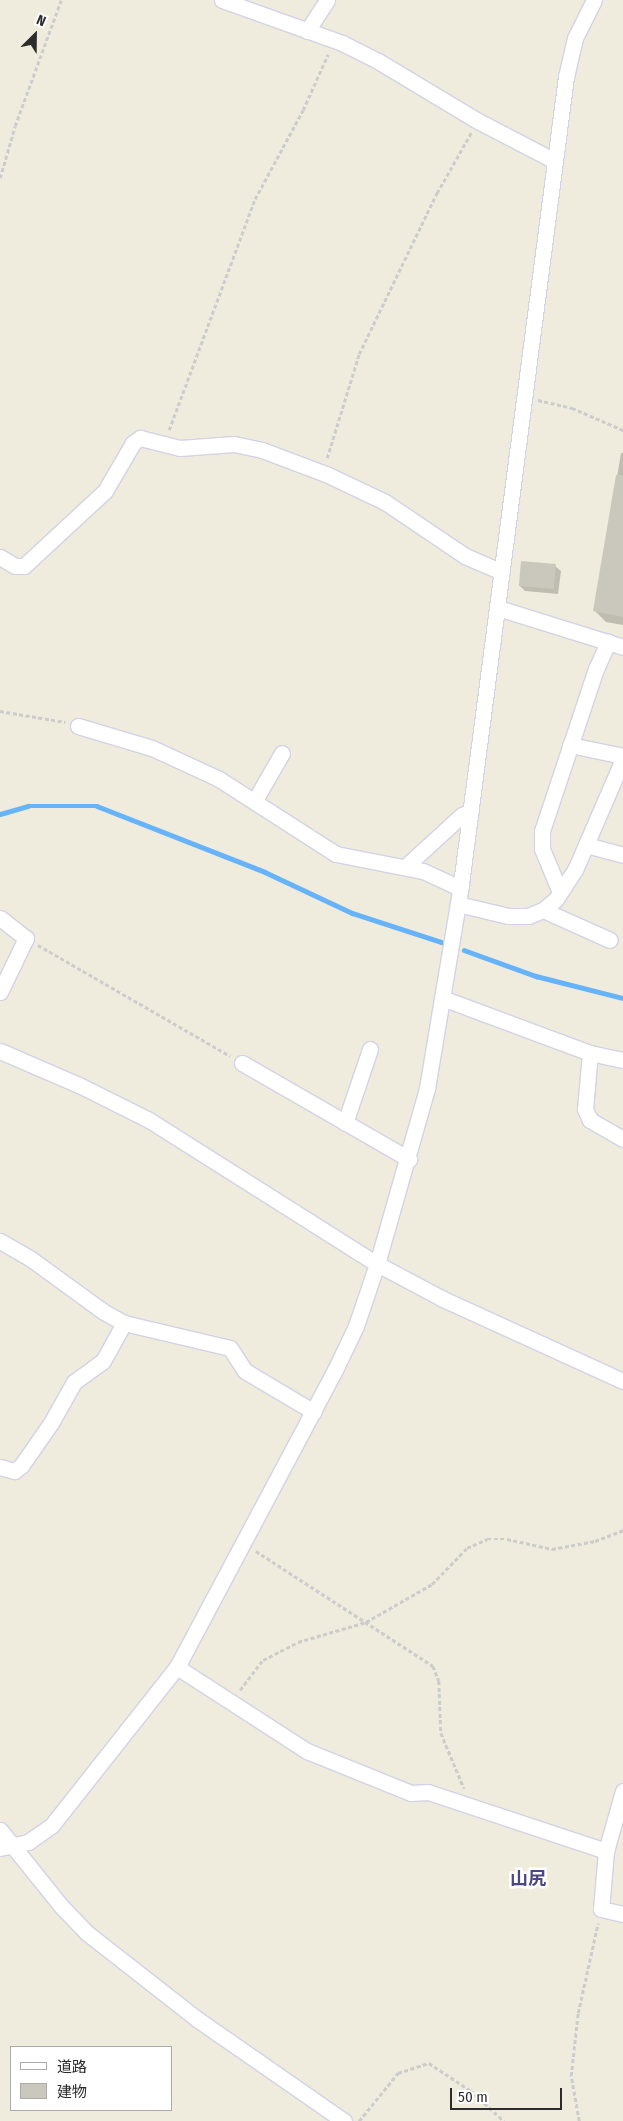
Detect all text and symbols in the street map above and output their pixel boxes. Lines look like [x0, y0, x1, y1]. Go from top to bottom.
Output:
north arrow [10, 10, 60, 60]
text: N [34, 11, 48, 30]
district label: 山尻 [510, 1868, 546, 1890]
legend [10, 2046, 172, 2111]
text: 道路 [57, 2058, 87, 2076]
scale bar [453, 2078, 566, 2110]
text: 建物 [57, 2083, 87, 2101]
text: 50 m [458, 2088, 488, 2106]

